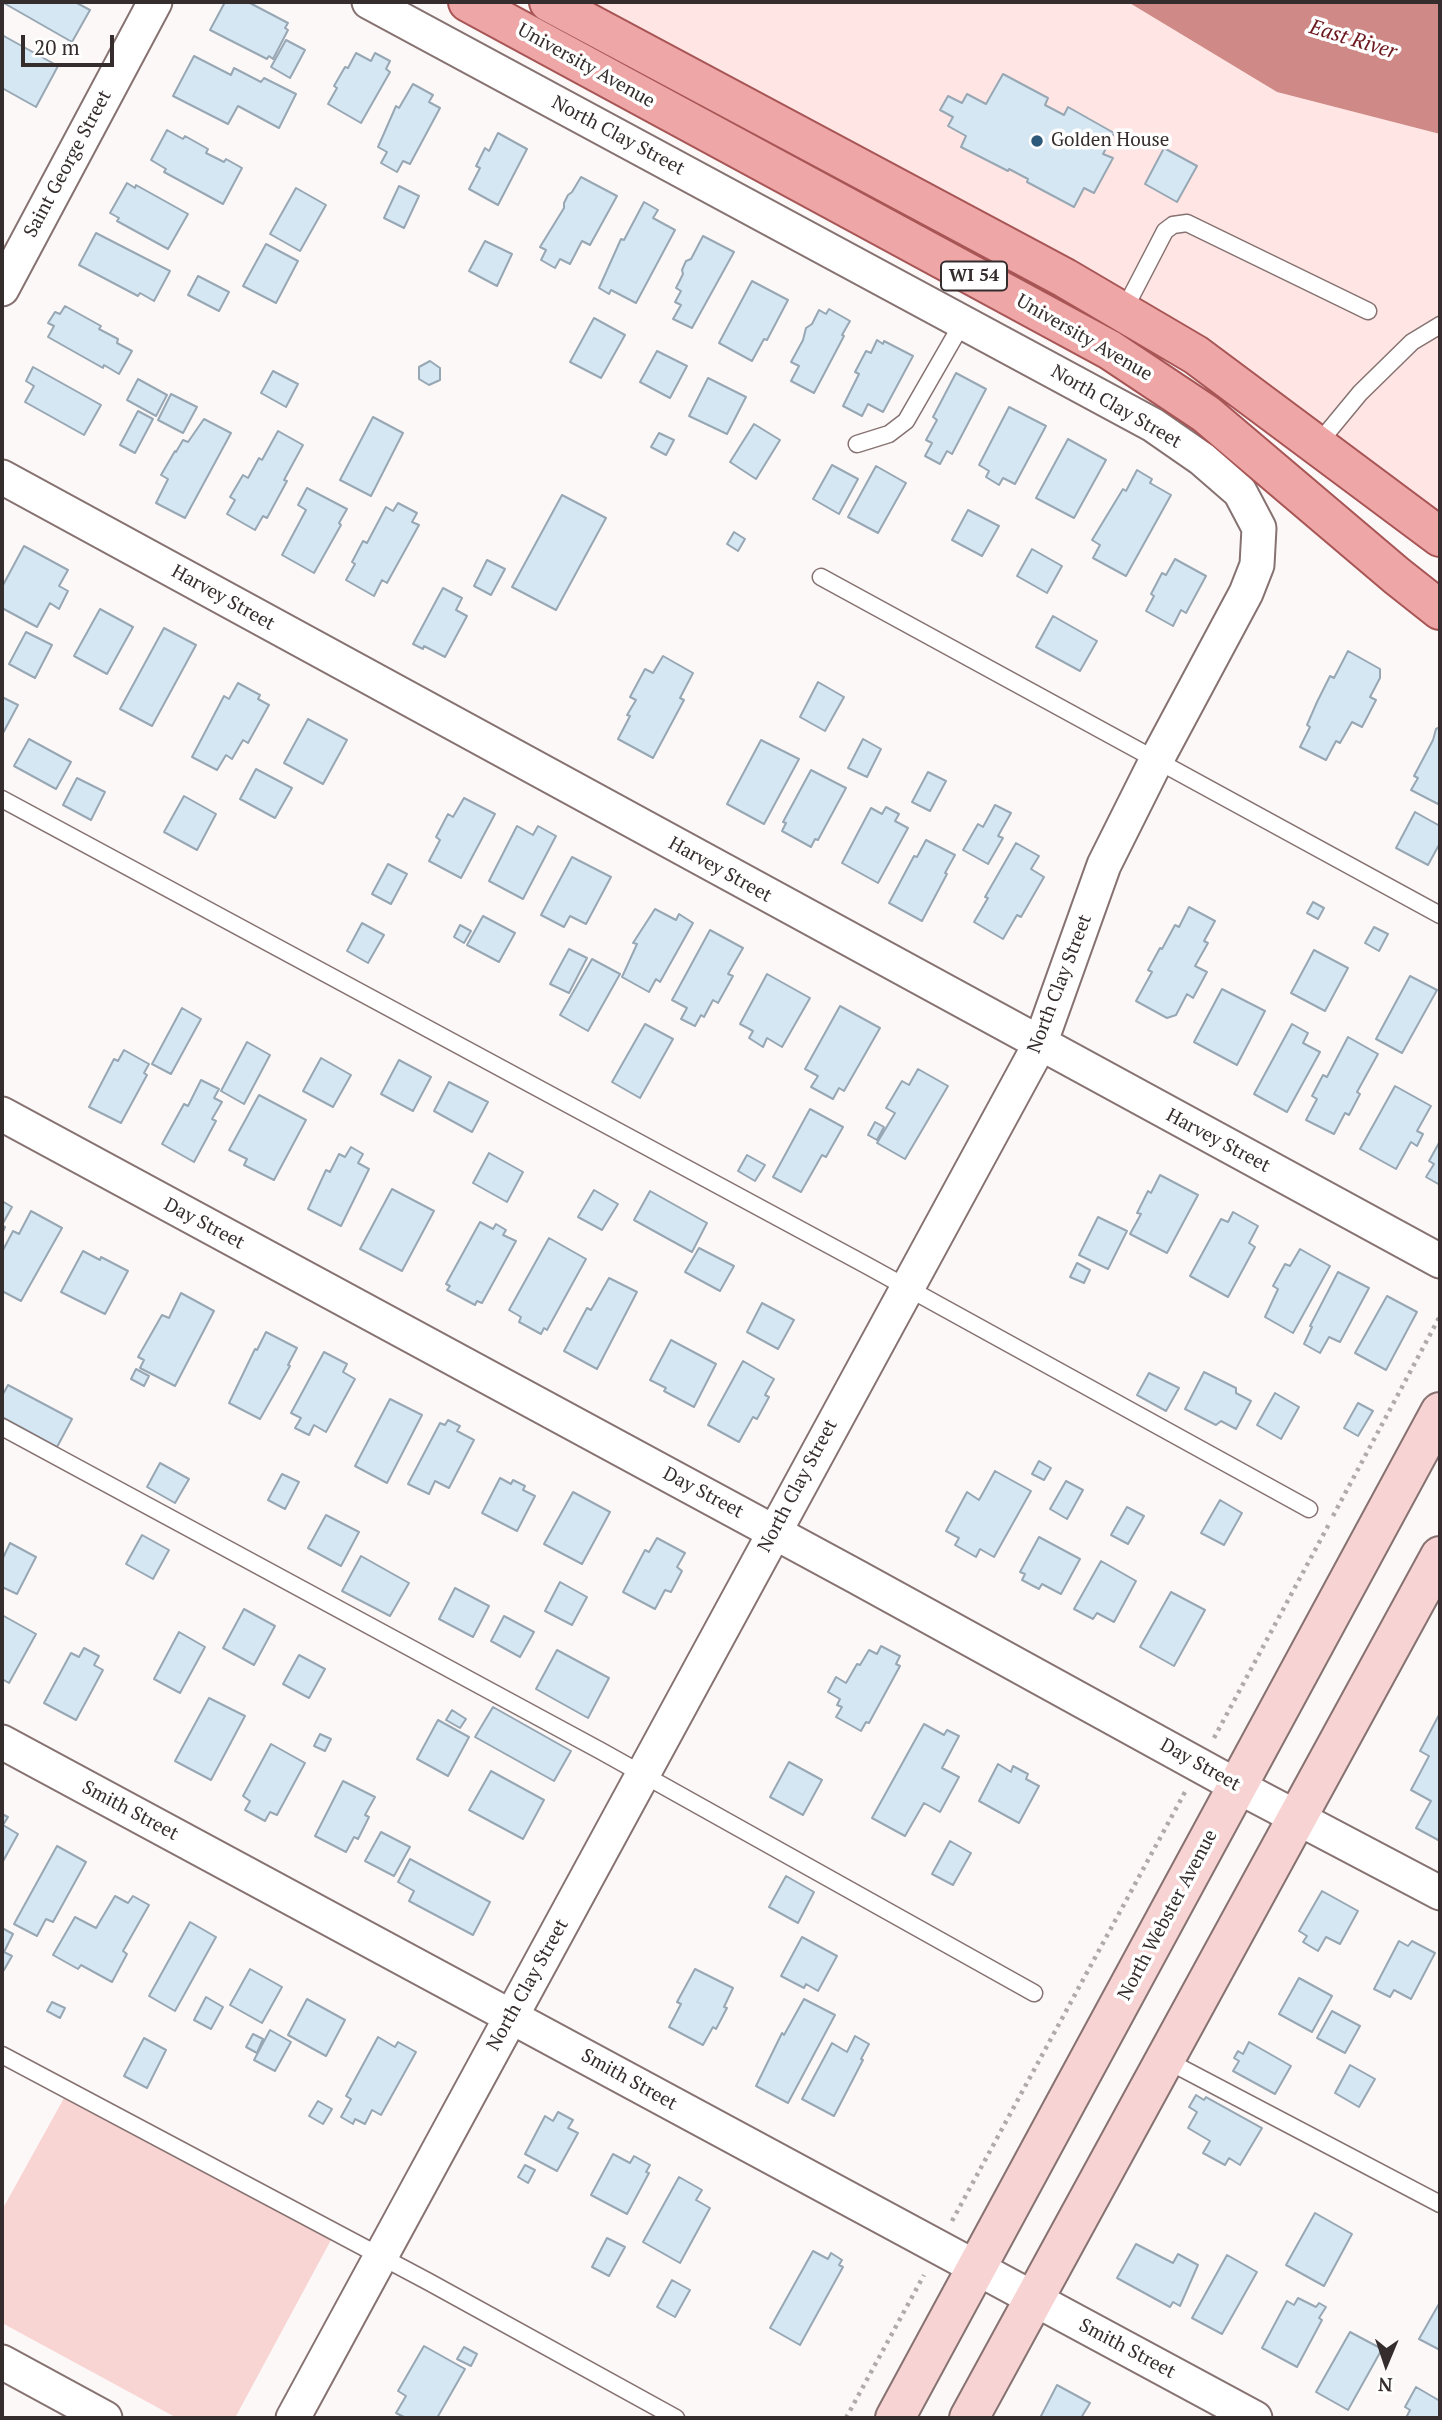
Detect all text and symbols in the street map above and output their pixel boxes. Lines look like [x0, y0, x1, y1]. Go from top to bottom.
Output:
water label: East River [1306, 15, 1400, 65]
street label: University Avenue [513, 19, 659, 113]
scale bar [24, 21, 117, 65]
text: 20 m [34, 33, 80, 61]
street label: Saint George Street [19, 86, 117, 242]
street label: North Clay Street [548, 91, 688, 181]
place label: Golden House [1051, 130, 1169, 152]
marker: Golden House [1029, 133, 1045, 149]
road number: WI 54 [941, 262, 1007, 290]
street label: University Avenue [1012, 290, 1156, 386]
street label: North Clay Street [1047, 360, 1185, 454]
street label: Harvey Street [167, 560, 279, 636]
street label: Harvey Street [664, 832, 776, 908]
street label: North Clay Street [1023, 911, 1097, 1057]
street label: Harvey Street [1162, 1104, 1274, 1178]
street label: Day Street [160, 1193, 248, 1255]
street label: North Clay Street [753, 1416, 843, 1556]
street label: Day Street [659, 1462, 747, 1524]
street label: Day Street [1156, 1734, 1244, 1796]
street label: Smith Street [78, 1776, 182, 1846]
street label: North Webster Avenue [1113, 1826, 1223, 2004]
street label: North Clay Street [482, 1915, 574, 2055]
street label: Smith Street [577, 2044, 681, 2116]
street label: Smith Street [1075, 2314, 1179, 2384]
north arrow [1351, 2329, 1421, 2399]
text: N [1378, 2373, 1393, 2398]

